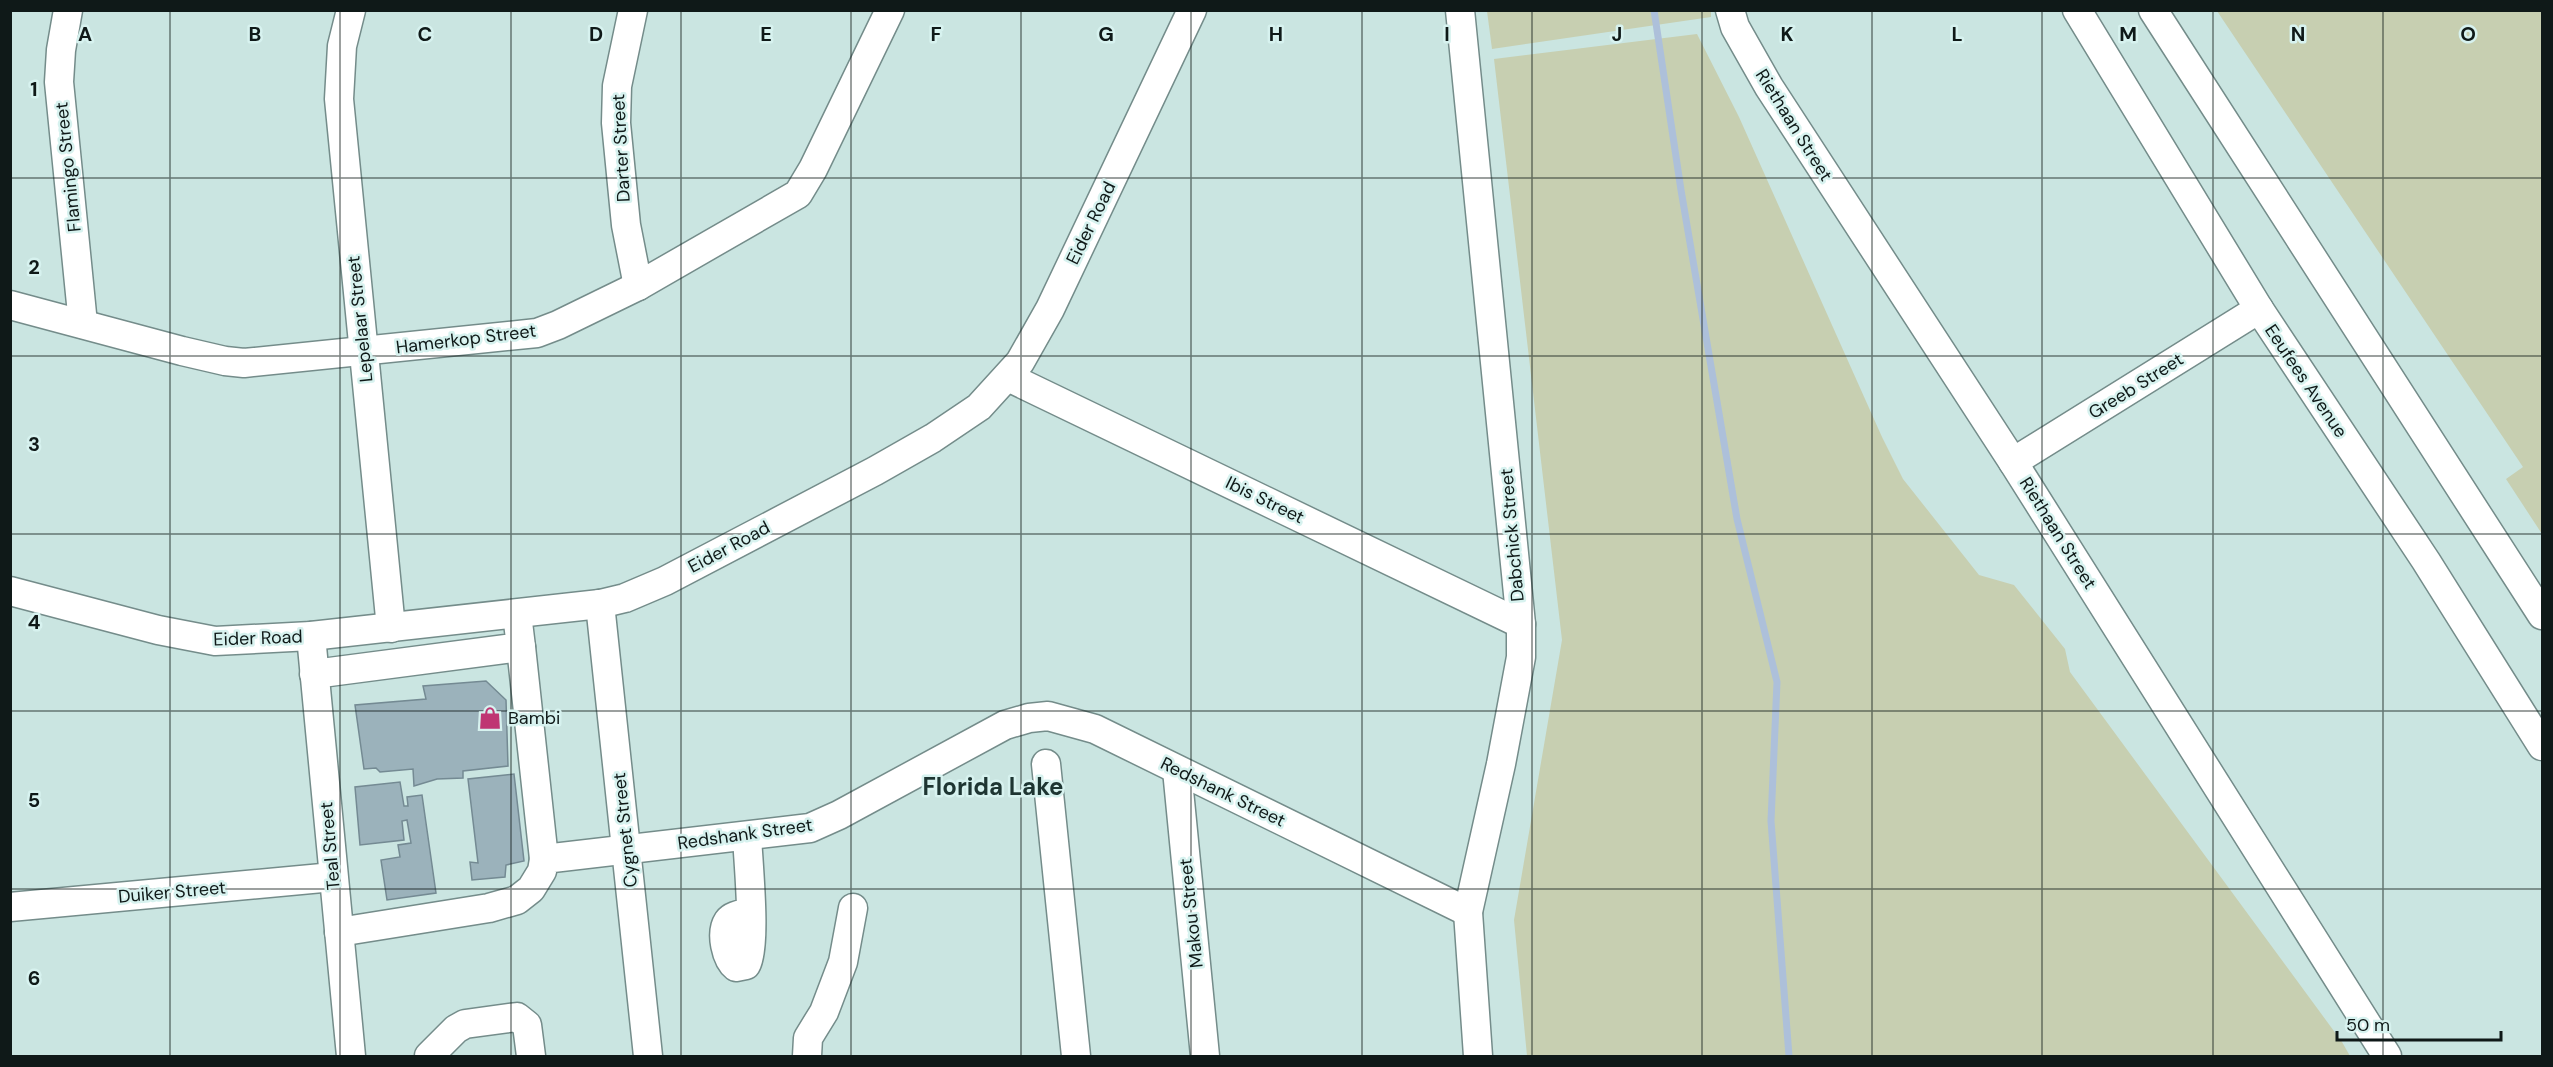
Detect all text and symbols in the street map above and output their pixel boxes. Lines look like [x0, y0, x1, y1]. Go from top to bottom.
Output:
text: A [78, 21, 92, 47]
text: B [249, 21, 261, 47]
text: C [418, 21, 432, 47]
text: D [589, 21, 603, 47]
text: E [760, 21, 772, 47]
text: F [930, 21, 942, 47]
text: G [1098, 21, 1114, 47]
text: H [1269, 21, 1283, 47]
text: I [1444, 21, 1450, 47]
text: J [1612, 21, 1622, 47]
text: K [1780, 21, 1794, 47]
text: L [1951, 21, 1963, 47]
text: M [2119, 21, 2137, 47]
text: N [2291, 21, 2305, 47]
text: O [2460, 21, 2476, 47]
street label: Riethaan Street [1750, 64, 1838, 186]
text: 1 [30, 76, 38, 102]
street label: Darter Street [606, 93, 636, 203]
street label: Flamingo Street [49, 101, 87, 233]
street label: Eider Road [1061, 178, 1121, 268]
text: 2 [28, 254, 40, 280]
street label: Lepelaar Street [341, 255, 379, 383]
street label: Hamerkop Street [394, 318, 538, 360]
street label: Eeufees Avenue [2259, 320, 2353, 442]
street label: Greeb Street [2084, 347, 2188, 425]
text: 3 [28, 431, 40, 457]
street label: Dabchick Street [1494, 467, 1530, 603]
street label: Ibis Street [1222, 471, 1308, 529]
street label: Riethaan Street [2014, 472, 2102, 594]
street label: Eider Road [684, 515, 774, 579]
text: 4 [28, 609, 41, 635]
street label: Eider Road [213, 624, 303, 652]
shop icon: Bambi [477, 705, 503, 731]
place label: Bambi [508, 706, 560, 730]
street label: Redshank Street [1157, 751, 1289, 833]
street label: Cygnet Street [607, 771, 643, 889]
district label: Florida Lake [923, 771, 1063, 802]
text: 5 [28, 787, 40, 813]
street label: Teal Street [314, 801, 346, 891]
street label: Redshank Street [676, 813, 814, 855]
street label: Makou Street [1173, 857, 1209, 969]
street label: Duiker Street [117, 875, 227, 909]
text: 6 [28, 965, 40, 991]
scale bar [2337, 1004, 2500, 1042]
text: 50 m [2346, 1013, 2390, 1037]

